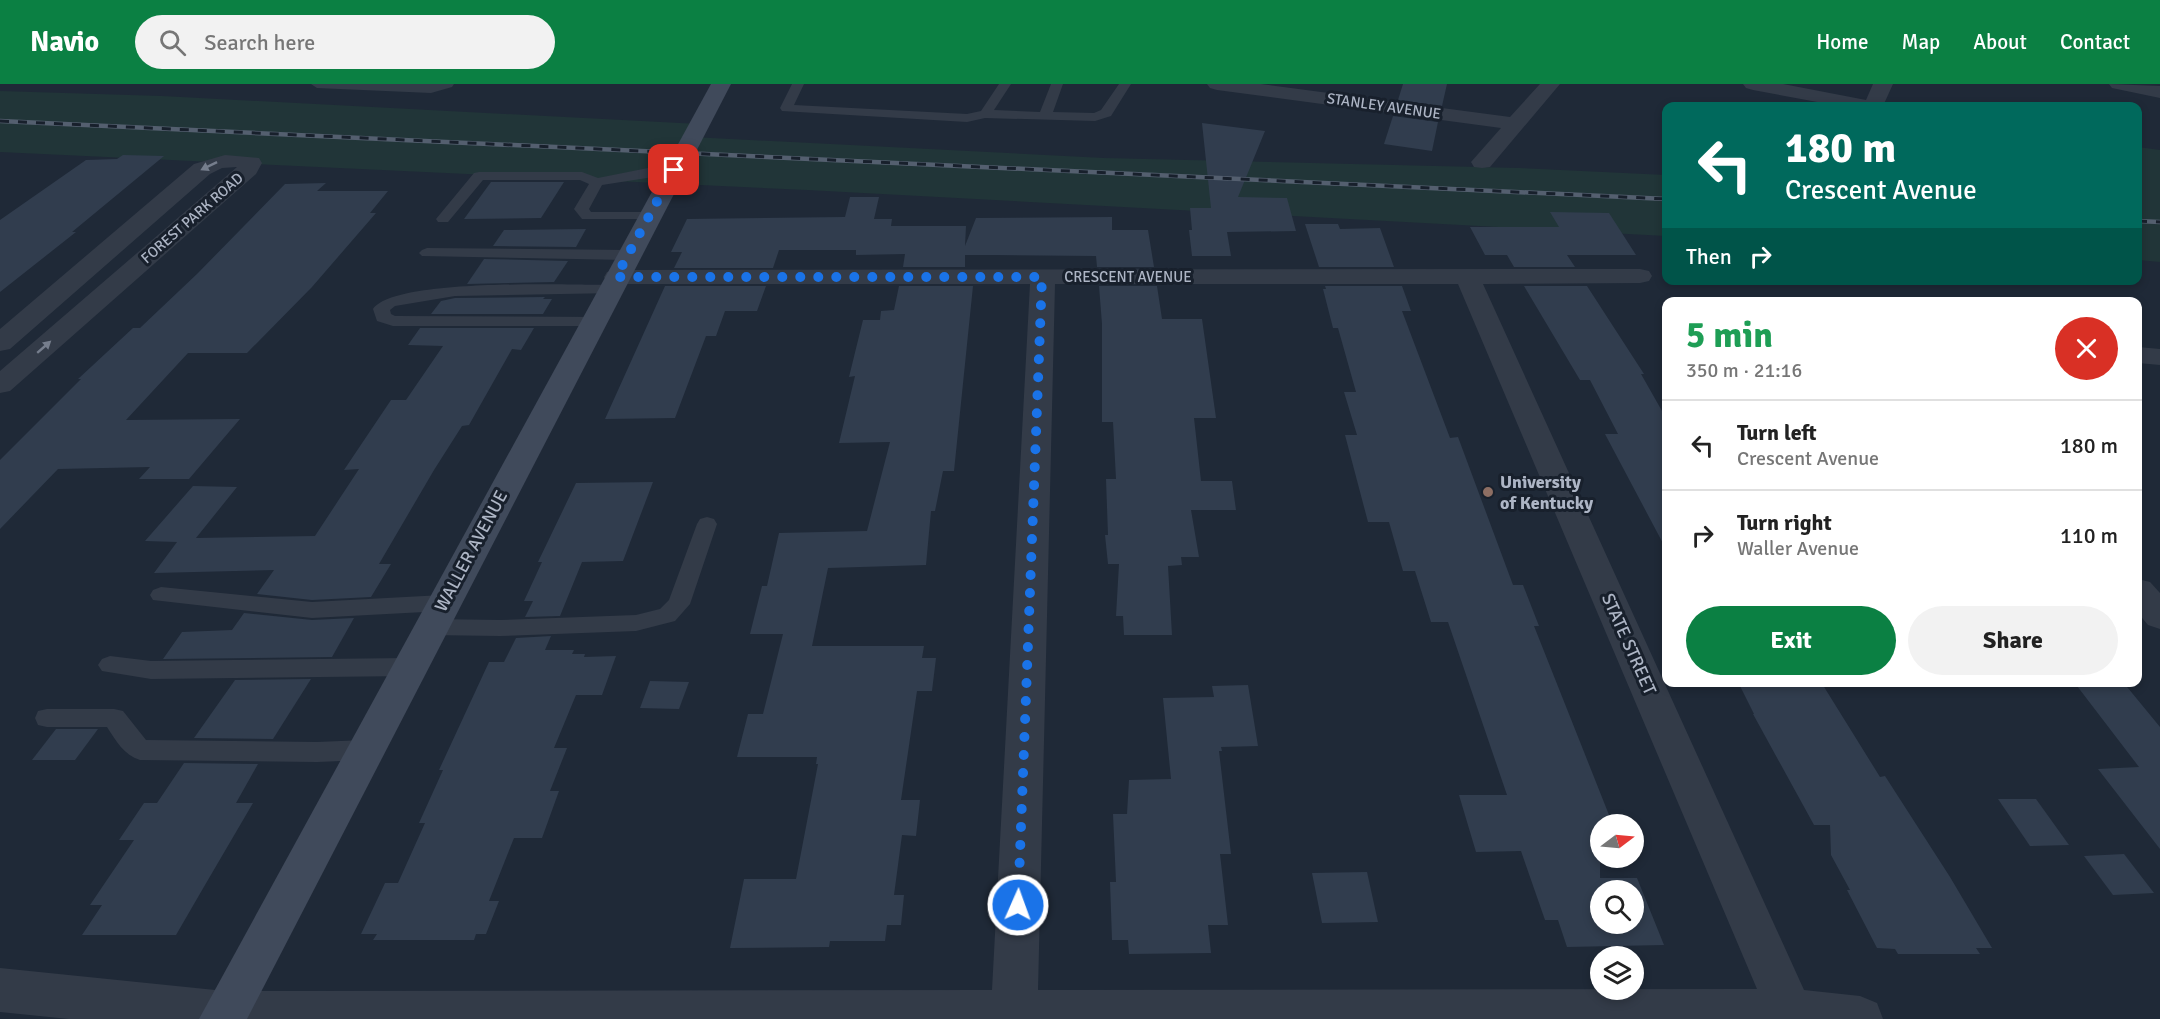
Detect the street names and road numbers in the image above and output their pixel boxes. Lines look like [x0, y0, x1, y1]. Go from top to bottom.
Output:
street label: STANLEY AVENUE [1326, 89, 1442, 123]
street label: FOREST PARK ROAD [137, 169, 247, 267]
street label: CRESCENT AVENUE [1064, 268, 1192, 286]
street label: WALLER AVENUE [430, 487, 512, 615]
street label: STATE STREET [1597, 590, 1661, 698]

